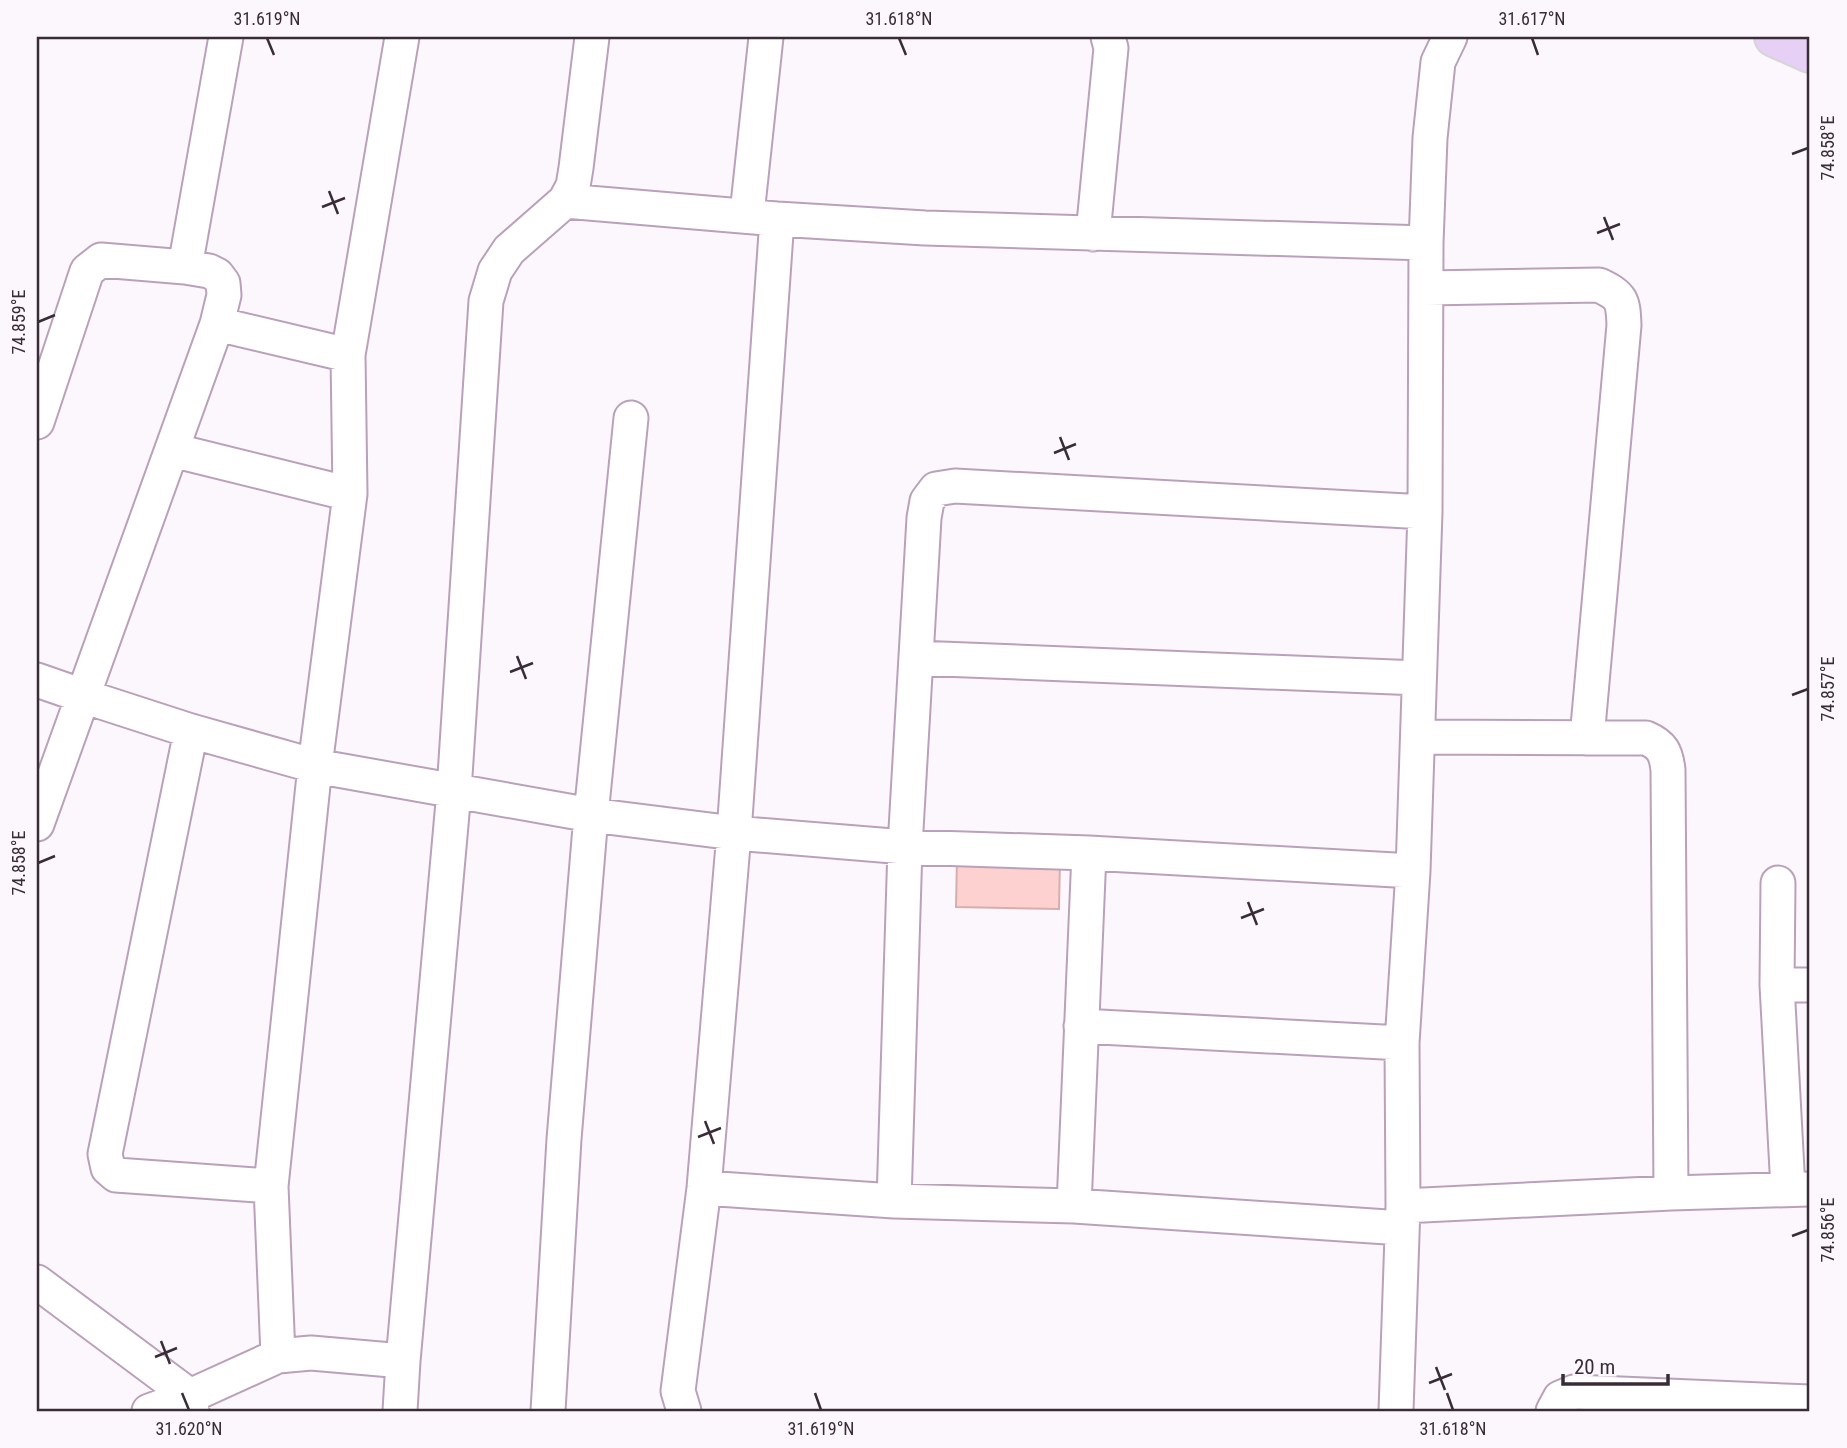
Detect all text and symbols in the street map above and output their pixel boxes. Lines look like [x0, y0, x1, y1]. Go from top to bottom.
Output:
text: 31.619°N [233, 8, 301, 29]
text: 31.618°N [865, 8, 933, 29]
text: 31.617°N [1498, 8, 1566, 29]
text: 74.858°E [1817, 116, 1838, 180]
text: 74.859°E [8, 290, 29, 354]
text: 74.857°E [1817, 657, 1838, 721]
text: 74.858°E [8, 831, 29, 895]
text: 74.856°E [1817, 1198, 1838, 1262]
scale bar [1563, 1343, 1668, 1387]
text: 20 m [1574, 1355, 1615, 1379]
text: 31.620°N [155, 1418, 223, 1439]
text: 31.619°N [787, 1418, 855, 1439]
text: 31.618°N [1419, 1418, 1487, 1439]

